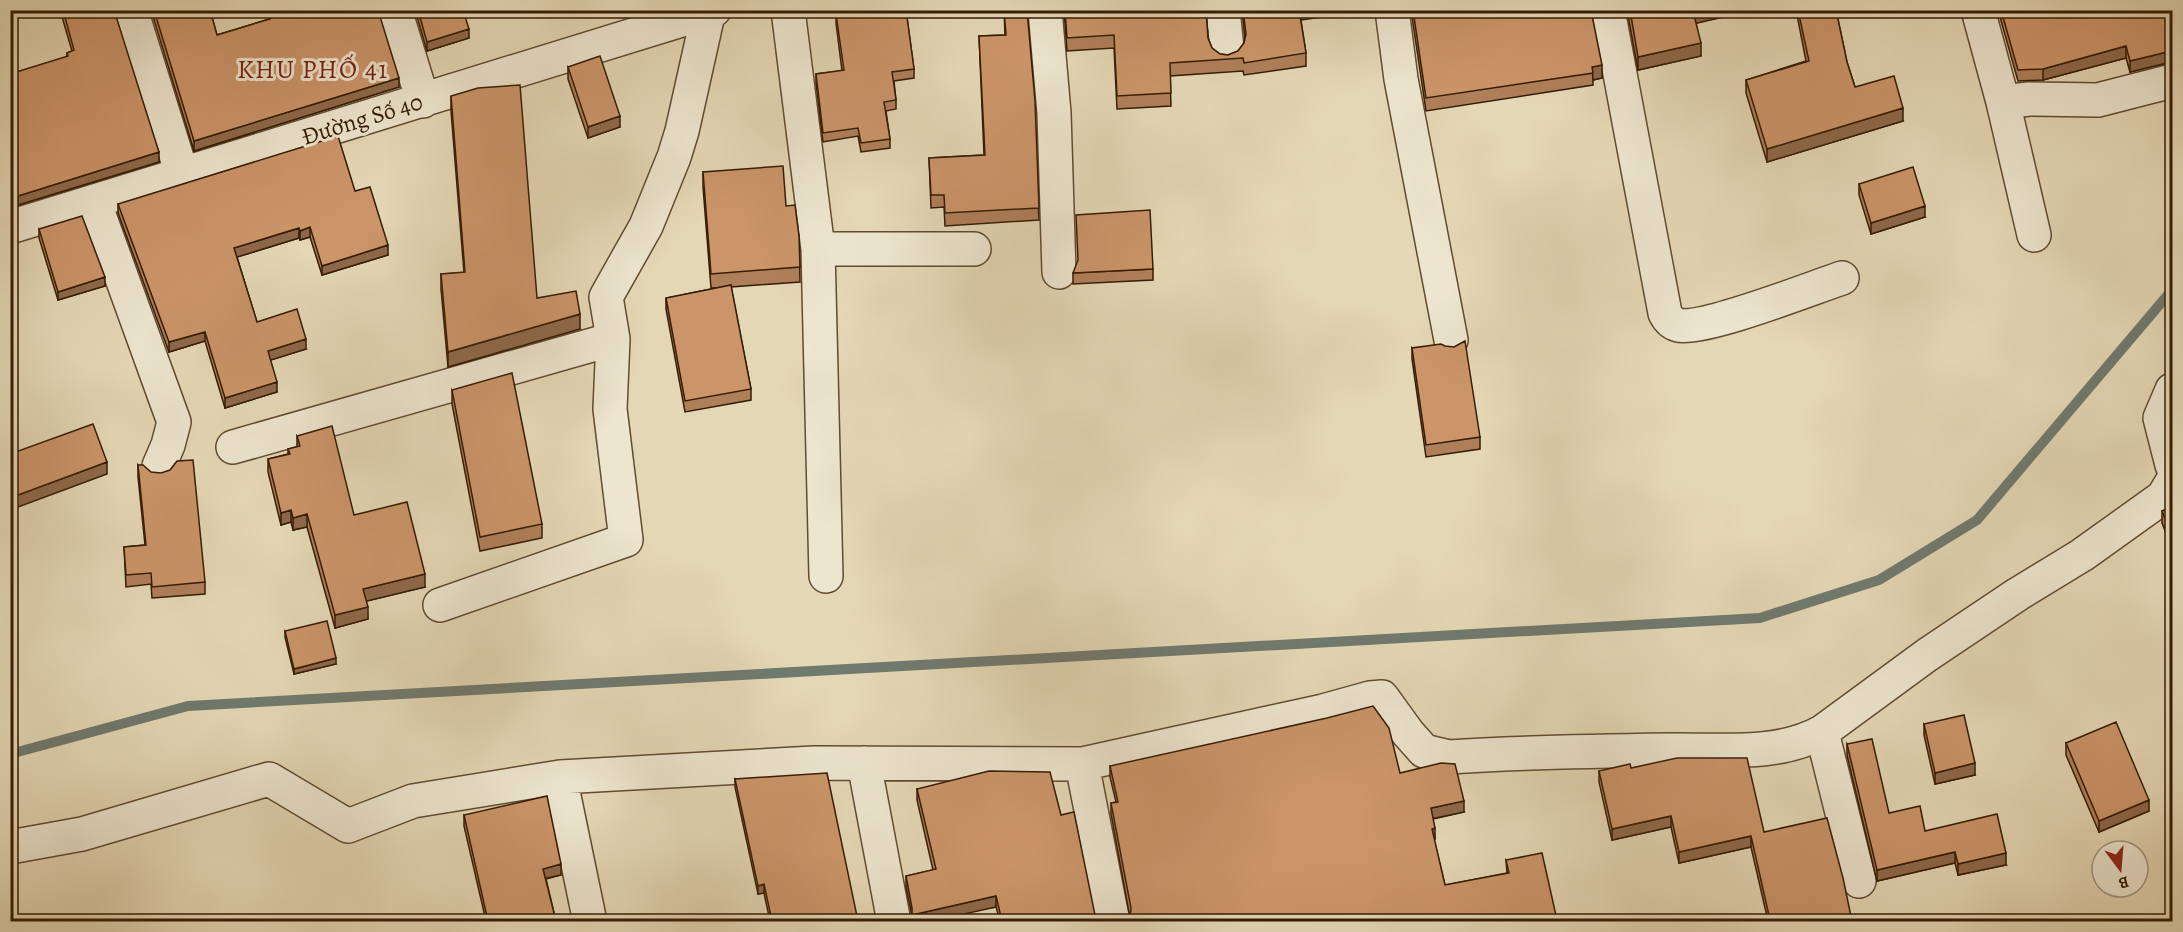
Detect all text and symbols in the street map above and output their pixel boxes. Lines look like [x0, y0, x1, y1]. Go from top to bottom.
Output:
district label: KHU PHỐ 41 [237, 52, 389, 87]
street label: Đường Số 40 [297, 85, 427, 153]
north arrow [2090, 839, 2150, 899]
text: B [2116, 870, 2132, 894]

